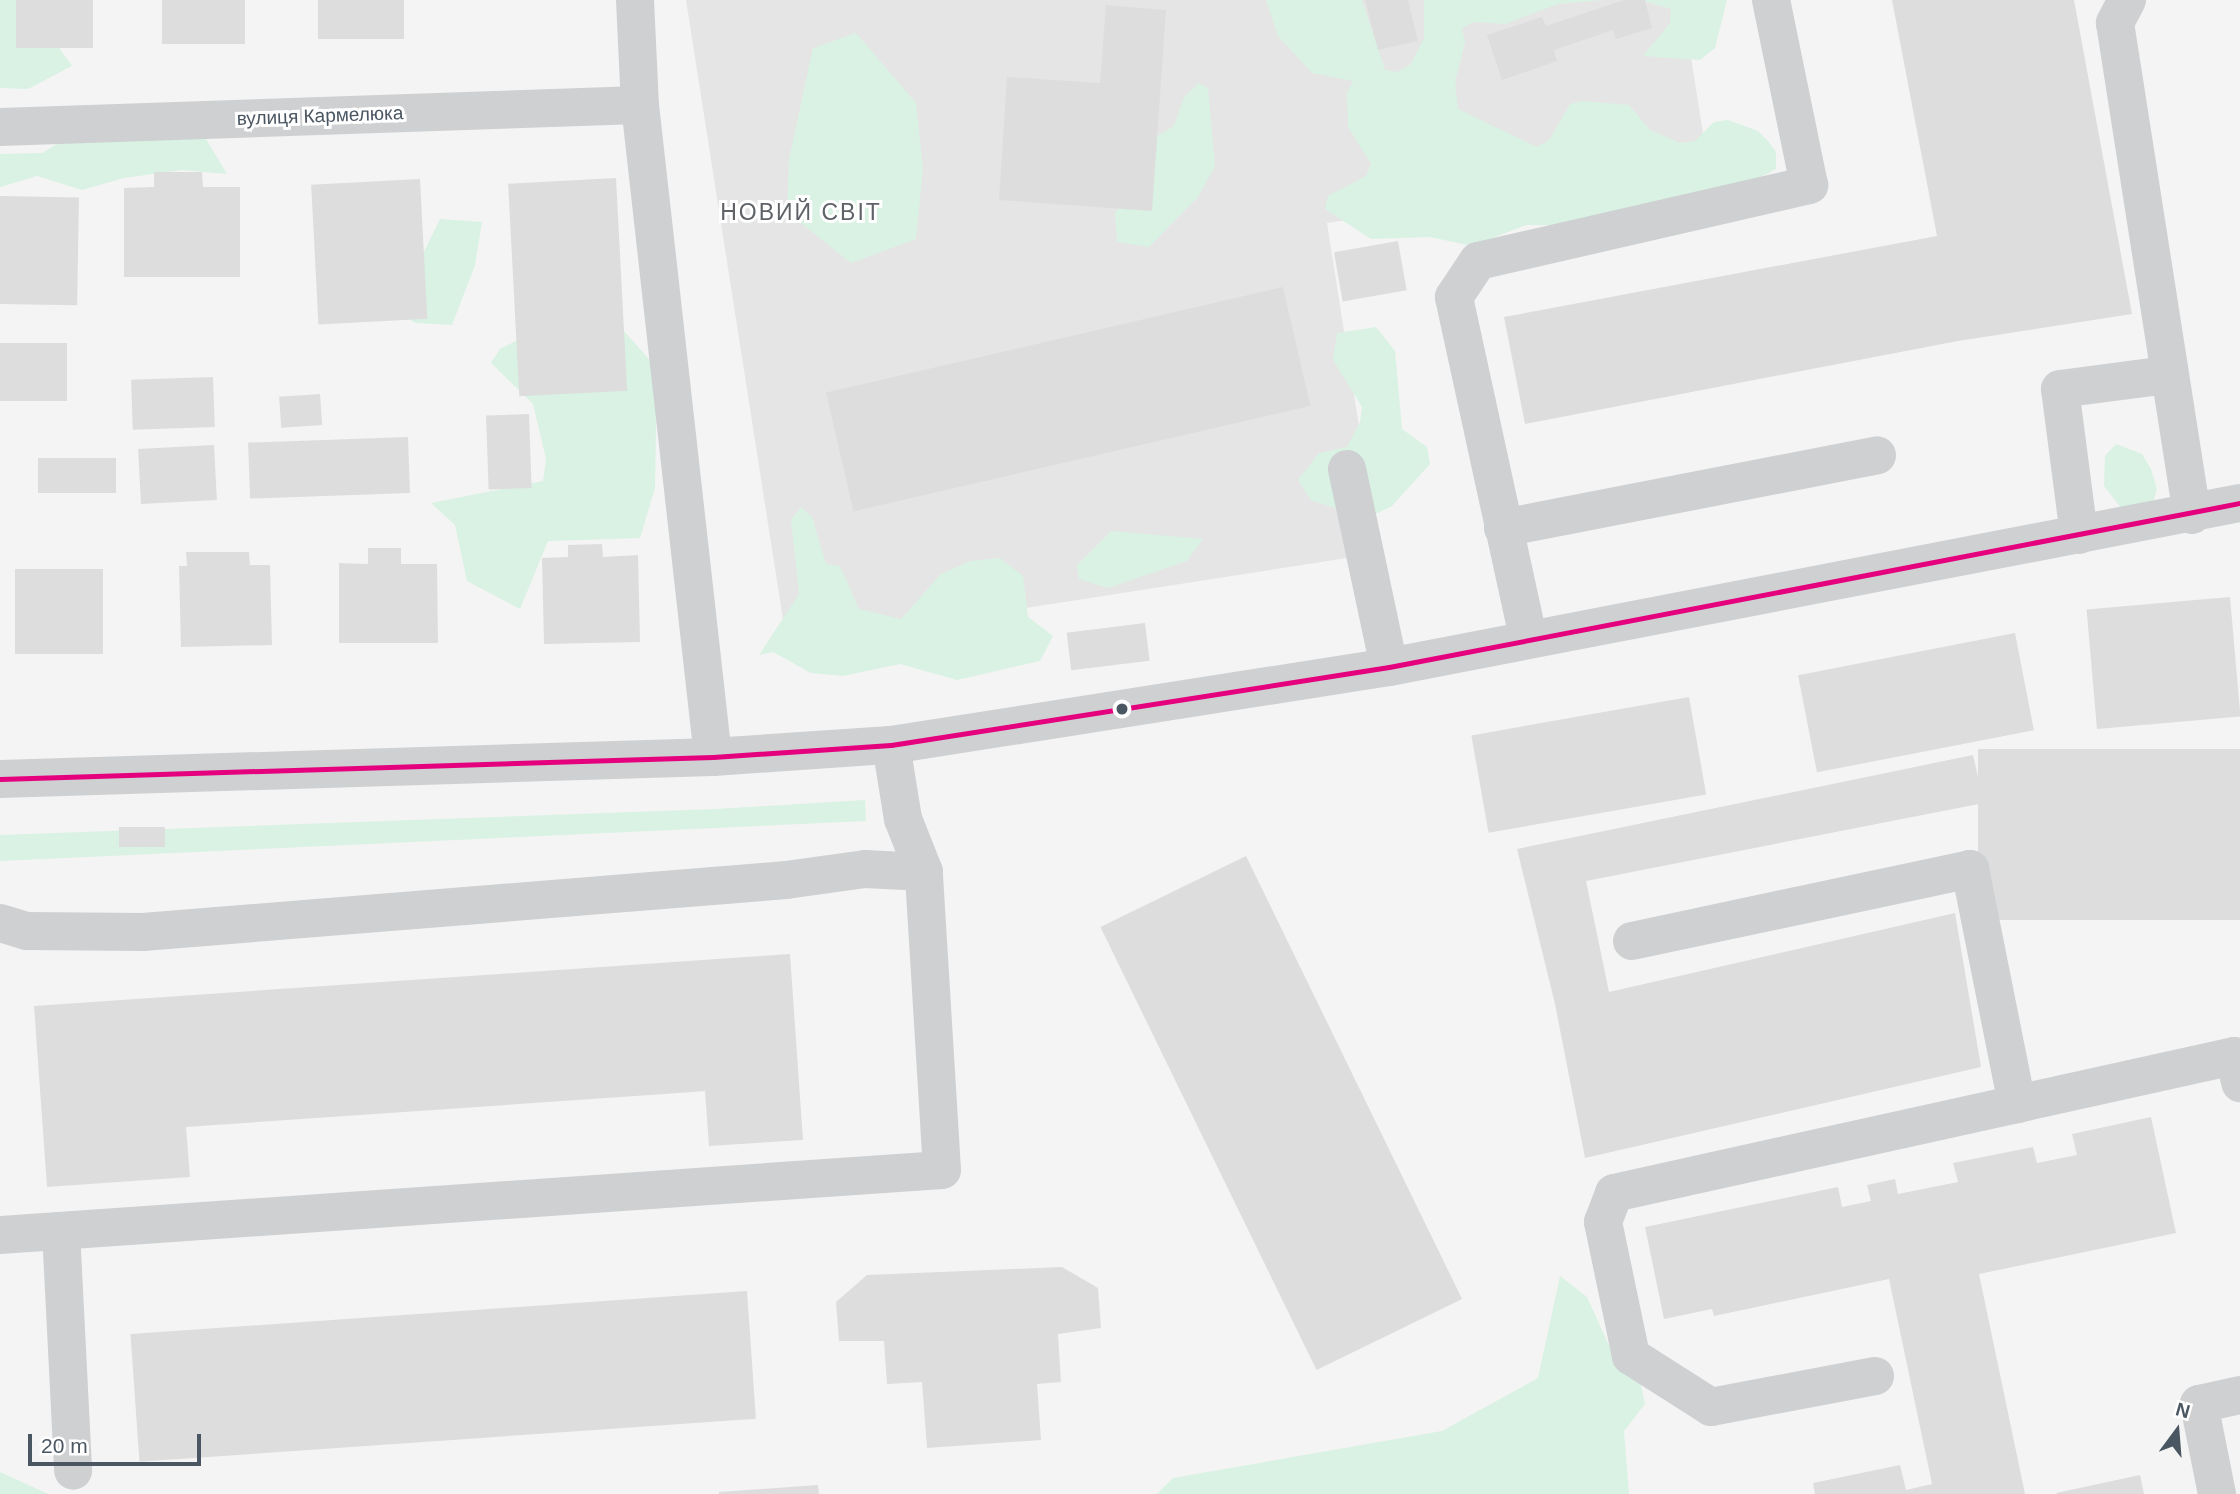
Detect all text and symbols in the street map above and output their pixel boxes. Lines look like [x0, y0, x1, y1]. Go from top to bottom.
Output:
street label: вулиця Кармелюка [236, 102, 404, 130]
district label: НОВИЙ СВІТ [721, 198, 881, 226]
unlabelled marker [1115, 702, 1129, 716]
north arrow [2142, 1396, 2212, 1466]
text: N [2173, 1398, 2192, 1422]
scale bar [32, 1420, 205, 1464]
text: 20 m [41, 1434, 88, 1457]

